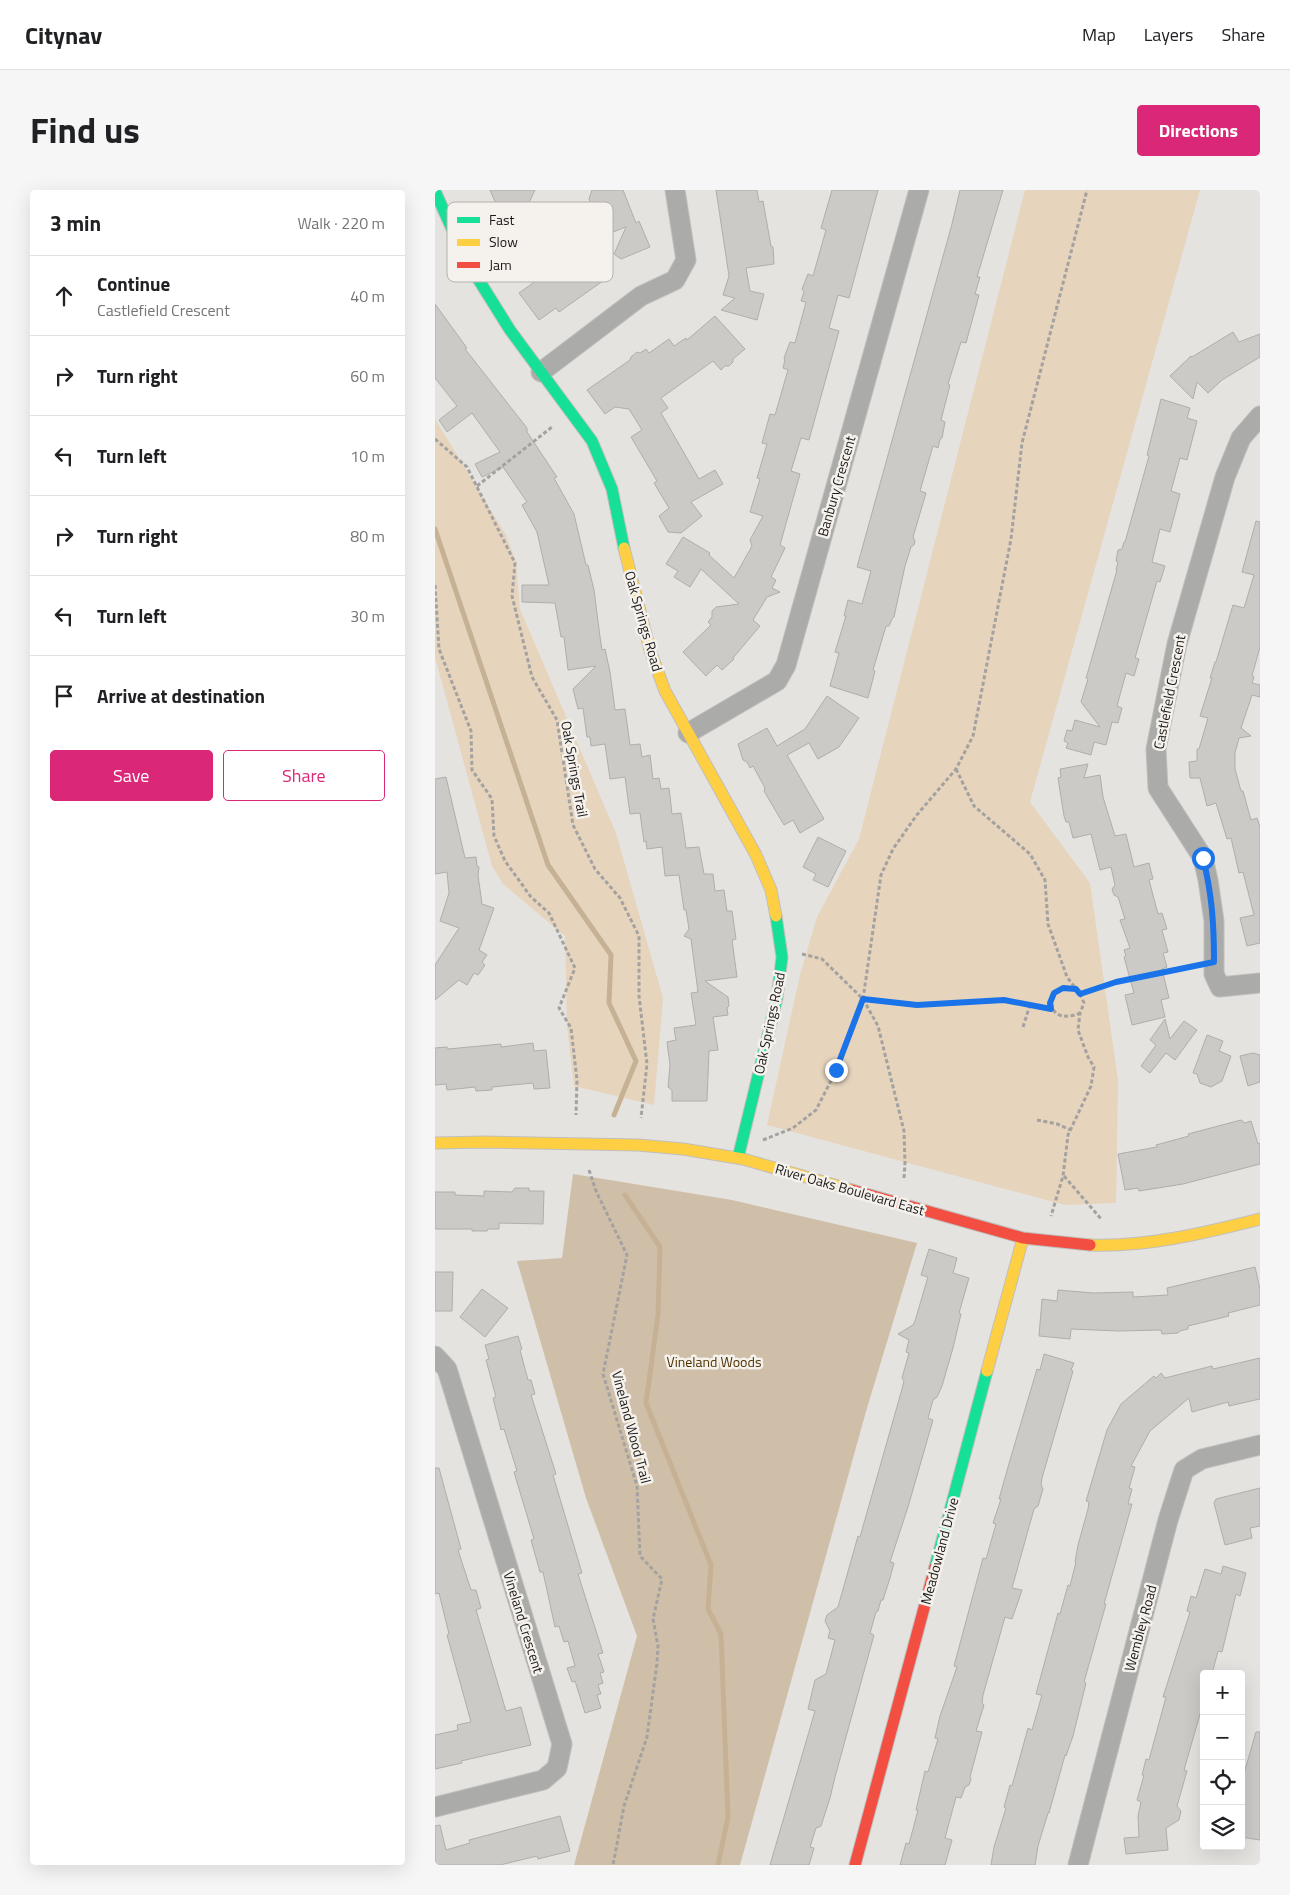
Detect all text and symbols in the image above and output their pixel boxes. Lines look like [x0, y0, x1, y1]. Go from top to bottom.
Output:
text: Citynav [25, 17, 102, 53]
text: Map [1082, 21, 1116, 48]
text: Layers [1144, 21, 1193, 48]
text: Share [1221, 21, 1265, 48]
text: Find us [30, 103, 140, 157]
button: Directions [1137, 105, 1260, 156]
legend [447, 202, 613, 282]
text: 3 min [50, 207, 101, 239]
text: Fast [489, 209, 514, 230]
text: Walk · 220 m [297, 211, 385, 235]
text: Slow [489, 231, 518, 252]
text: Jam [489, 254, 512, 275]
text: Continue [97, 269, 170, 298]
icon: ahead [50, 282, 78, 310]
text: 40 m [350, 284, 385, 308]
text: Castlefield Crescent [97, 298, 230, 322]
text: Turn right [97, 361, 178, 390]
icon: right [50, 362, 78, 390]
text: 60 m [350, 364, 385, 388]
street label: Banbury Crescent [812, 433, 860, 539]
text: Turn left [97, 441, 167, 470]
icon: left [50, 442, 78, 470]
text: 10 m [350, 444, 385, 468]
text: Turn right [97, 521, 178, 550]
icon: right [50, 522, 78, 550]
text: 80 m [350, 524, 385, 548]
street label: Oak Springs Road [620, 568, 668, 674]
text: Turn left [97, 601, 167, 630]
icon: left [50, 602, 78, 630]
text: 30 m [350, 604, 385, 628]
street label: Castlefield Crescent [1148, 633, 1190, 751]
text: Arrive at destination [97, 681, 265, 710]
icon: arrive [50, 682, 78, 710]
street label: Oak Springs Trail [556, 719, 594, 819]
button: Save [50, 750, 213, 801]
button: Share [223, 750, 385, 801]
route start [1192, 847, 1215, 870]
street label: Oak Springs Road [748, 970, 790, 1076]
route end [825, 1059, 848, 1082]
street label: River Oaks Boulevard East [773, 1158, 927, 1220]
park label: Vineland Woods [667, 1351, 761, 1372]
street label: Vineland Wood Trail [607, 1368, 657, 1486]
street label: Meadowland Drive [915, 1495, 963, 1607]
street label: Vineland Crescent [499, 1569, 549, 1676]
street label: Wembley Road [1118, 1582, 1162, 1674]
map controls [1200, 1670, 1245, 1850]
button: + [1200, 1670, 1245, 1715]
button: − [1200, 1715, 1245, 1760]
button: locate [1200, 1760, 1245, 1805]
button: layers [1200, 1805, 1245, 1850]

